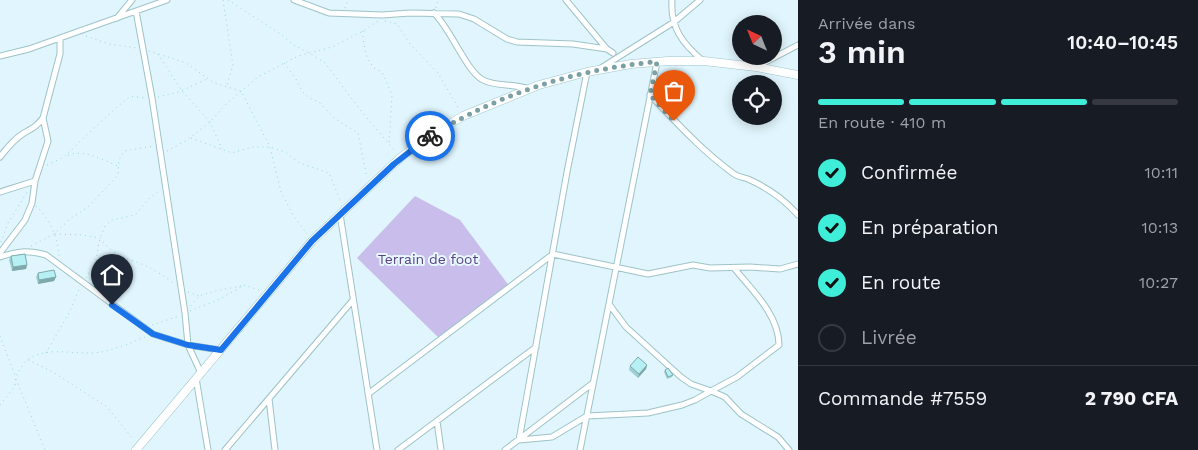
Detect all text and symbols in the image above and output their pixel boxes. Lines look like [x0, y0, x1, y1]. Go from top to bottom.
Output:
text: Arrivée dans [818, 14, 916, 33]
north arrow [732, 15, 782, 65]
map controls [732, 15, 782, 125]
text: 10:40–10:45 [1067, 31, 1178, 54]
text: 3 min [818, 33, 906, 71]
pin [653, 70, 695, 121]
button: locate [732, 75, 782, 125]
icon: bag [660, 77, 688, 105]
courier [405, 111, 455, 161]
text: En route · 410 m [818, 113, 946, 132]
icon: bike [416, 122, 444, 150]
icon: check [818, 159, 846, 187]
text: Confirmée [861, 161, 957, 184]
text: 10:11 [1145, 163, 1178, 182]
icon: check [818, 214, 846, 242]
text: En préparation [861, 216, 998, 239]
text: 10:13 [1142, 218, 1178, 237]
park label: Terrain de foot [378, 251, 478, 267]
pin [91, 254, 133, 305]
icon: home [98, 261, 126, 289]
icon: check [818, 269, 846, 297]
text: En route [861, 271, 941, 294]
text: 10:27 [1139, 273, 1178, 292]
text: Livrée [861, 326, 917, 349]
text: Commande #7559 [818, 387, 987, 410]
text: 2 790 CFA [1085, 387, 1178, 410]

